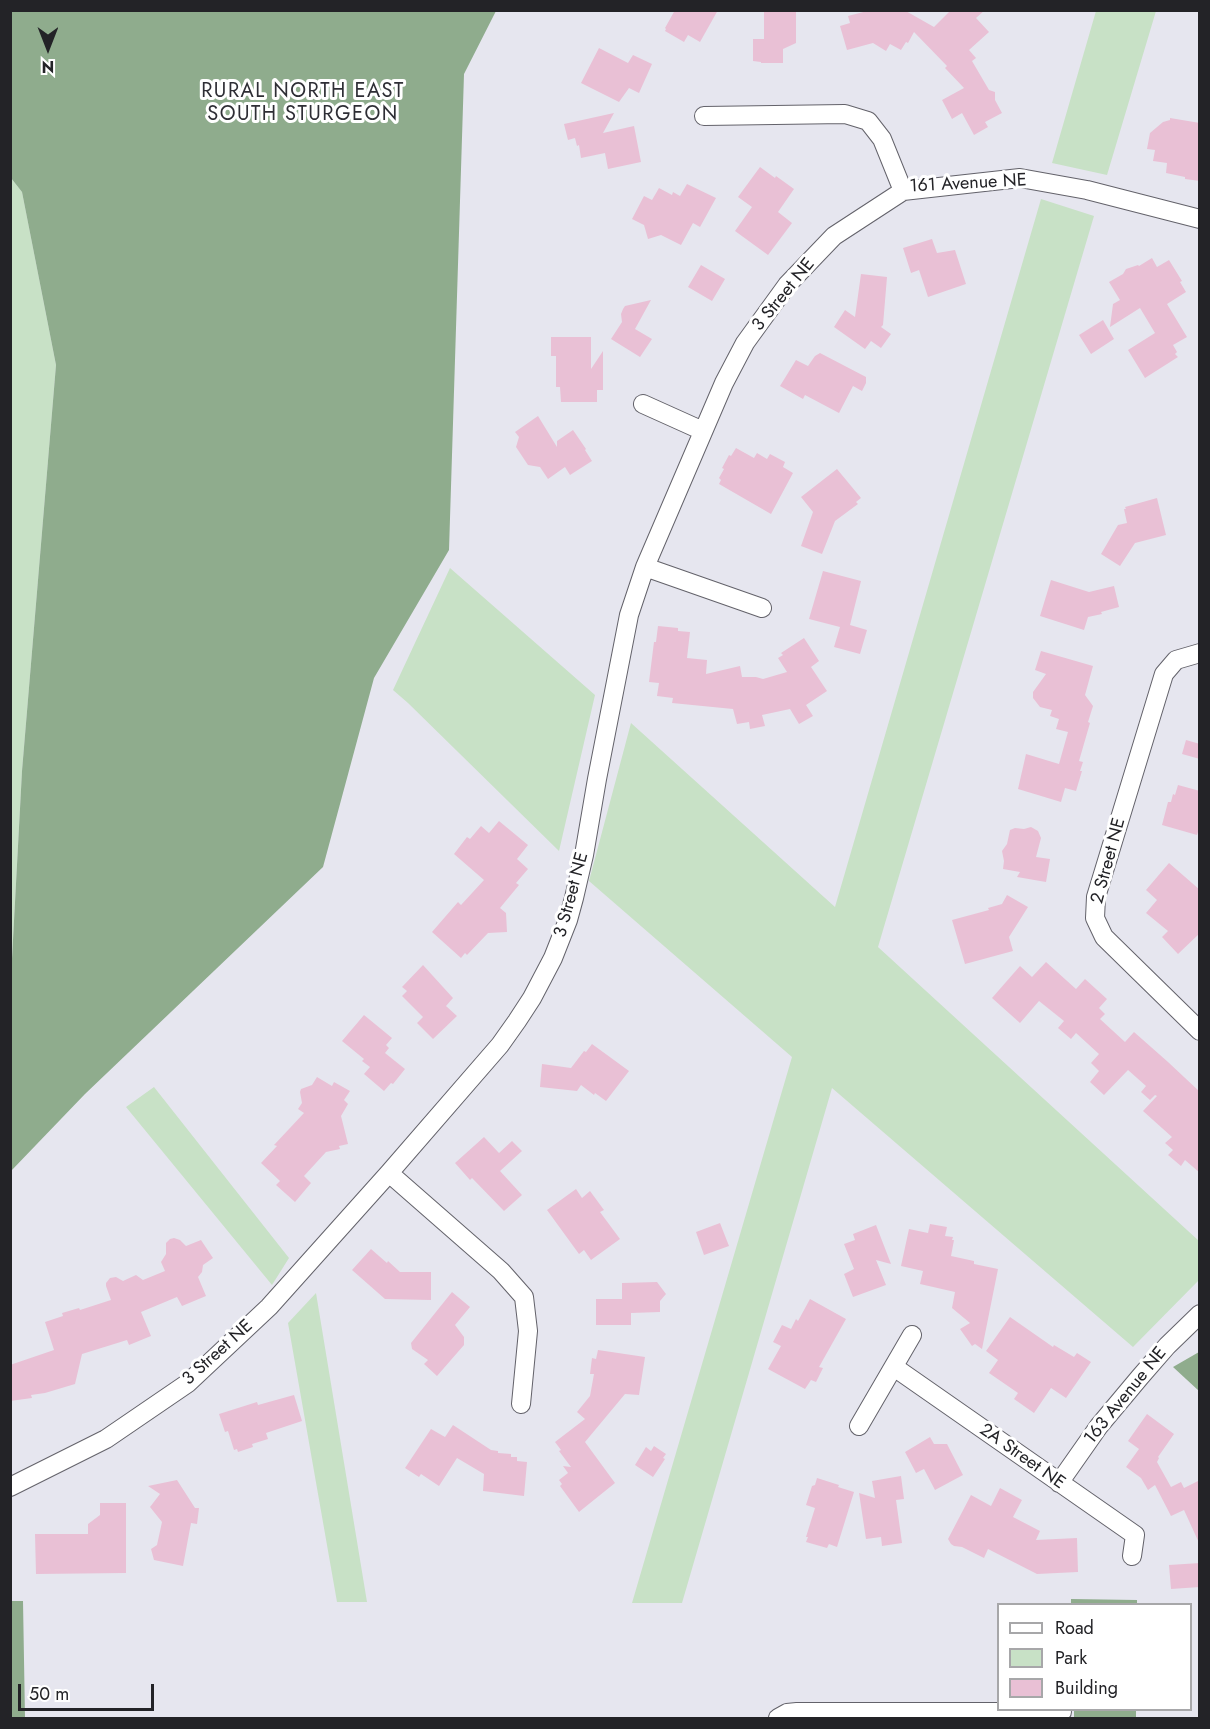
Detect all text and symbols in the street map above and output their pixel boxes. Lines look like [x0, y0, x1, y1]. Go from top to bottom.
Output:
north arrow [18, 18, 78, 78]
text: N [42, 55, 54, 78]
district label: RURAL NORTH EAST SOUTH STURGEON [201, 80, 405, 127]
street label: 161 Avenue NE [909, 170, 1027, 198]
street label: 3 Street NE [748, 254, 820, 336]
street label: 2 Street NE [1087, 816, 1131, 906]
street label: 3 Street NE [550, 850, 594, 940]
street label: 3 Street NE [178, 1316, 258, 1390]
street label: 163 Avenue NE [1080, 1343, 1172, 1449]
street label: 2A Street NE [975, 1420, 1069, 1494]
legend [997, 1603, 1192, 1711]
text: Road [1055, 1615, 1094, 1641]
text: Park [1055, 1645, 1087, 1671]
scale bar [21, 1672, 158, 1710]
text: Building [1055, 1675, 1118, 1701]
text: 50 m [29, 1681, 69, 1707]

